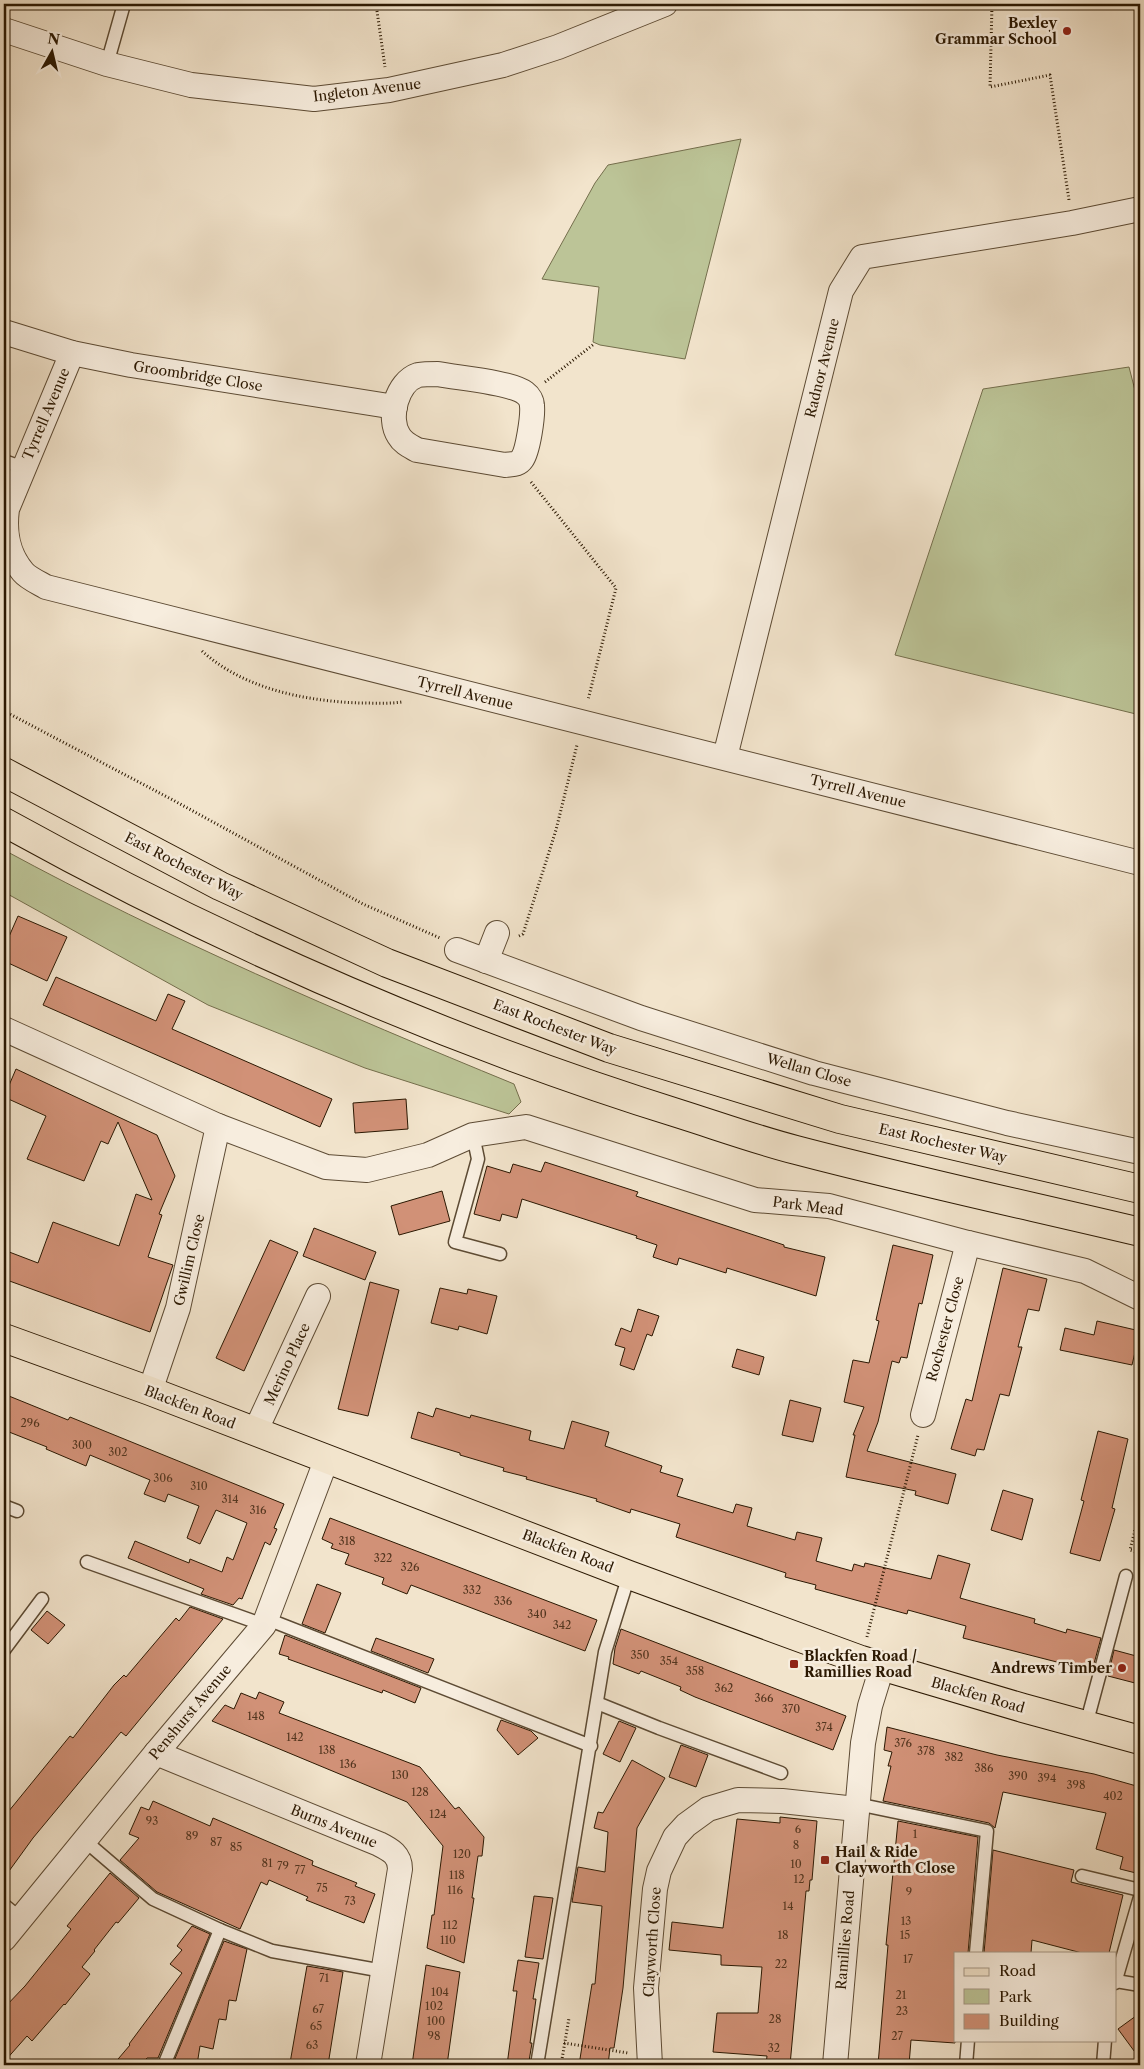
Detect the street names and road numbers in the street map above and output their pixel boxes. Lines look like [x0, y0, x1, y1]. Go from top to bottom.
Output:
street label: Ingleton Avenue [312, 74, 422, 106]
street label: Radnor Avenue [801, 316, 843, 420]
street label: Groombridge Close [132, 357, 264, 395]
street label: Tyrrell Avenue [18, 365, 74, 463]
street label: Tyrrell Avenue [415, 672, 515, 714]
street label: Tyrrell Avenue [808, 770, 908, 812]
street label: East Rochester Way [122, 828, 247, 904]
street label: East Rochester Way [491, 995, 620, 1059]
street label: Wellan Close [763, 1049, 854, 1091]
street label: East Rochester Way [877, 1120, 1009, 1167]
street label: Park Mead [771, 1193, 845, 1219]
street label: Gwillim Close [170, 1212, 208, 1308]
street label: Rochester Close [922, 1274, 968, 1384]
street label: Merino Place [260, 1320, 314, 1408]
street label: Blackfen Road [142, 1381, 239, 1433]
street label: Blackfen Road [520, 1525, 617, 1577]
street label: Penshurst Avenue [145, 1661, 235, 1763]
street label: Blackfen Road [929, 1673, 1027, 1717]
street label: Burns Avenue [288, 1800, 380, 1852]
street label: Clayworth Close [639, 1886, 665, 1998]
street label: Ramillies Road [832, 1889, 858, 1990]

